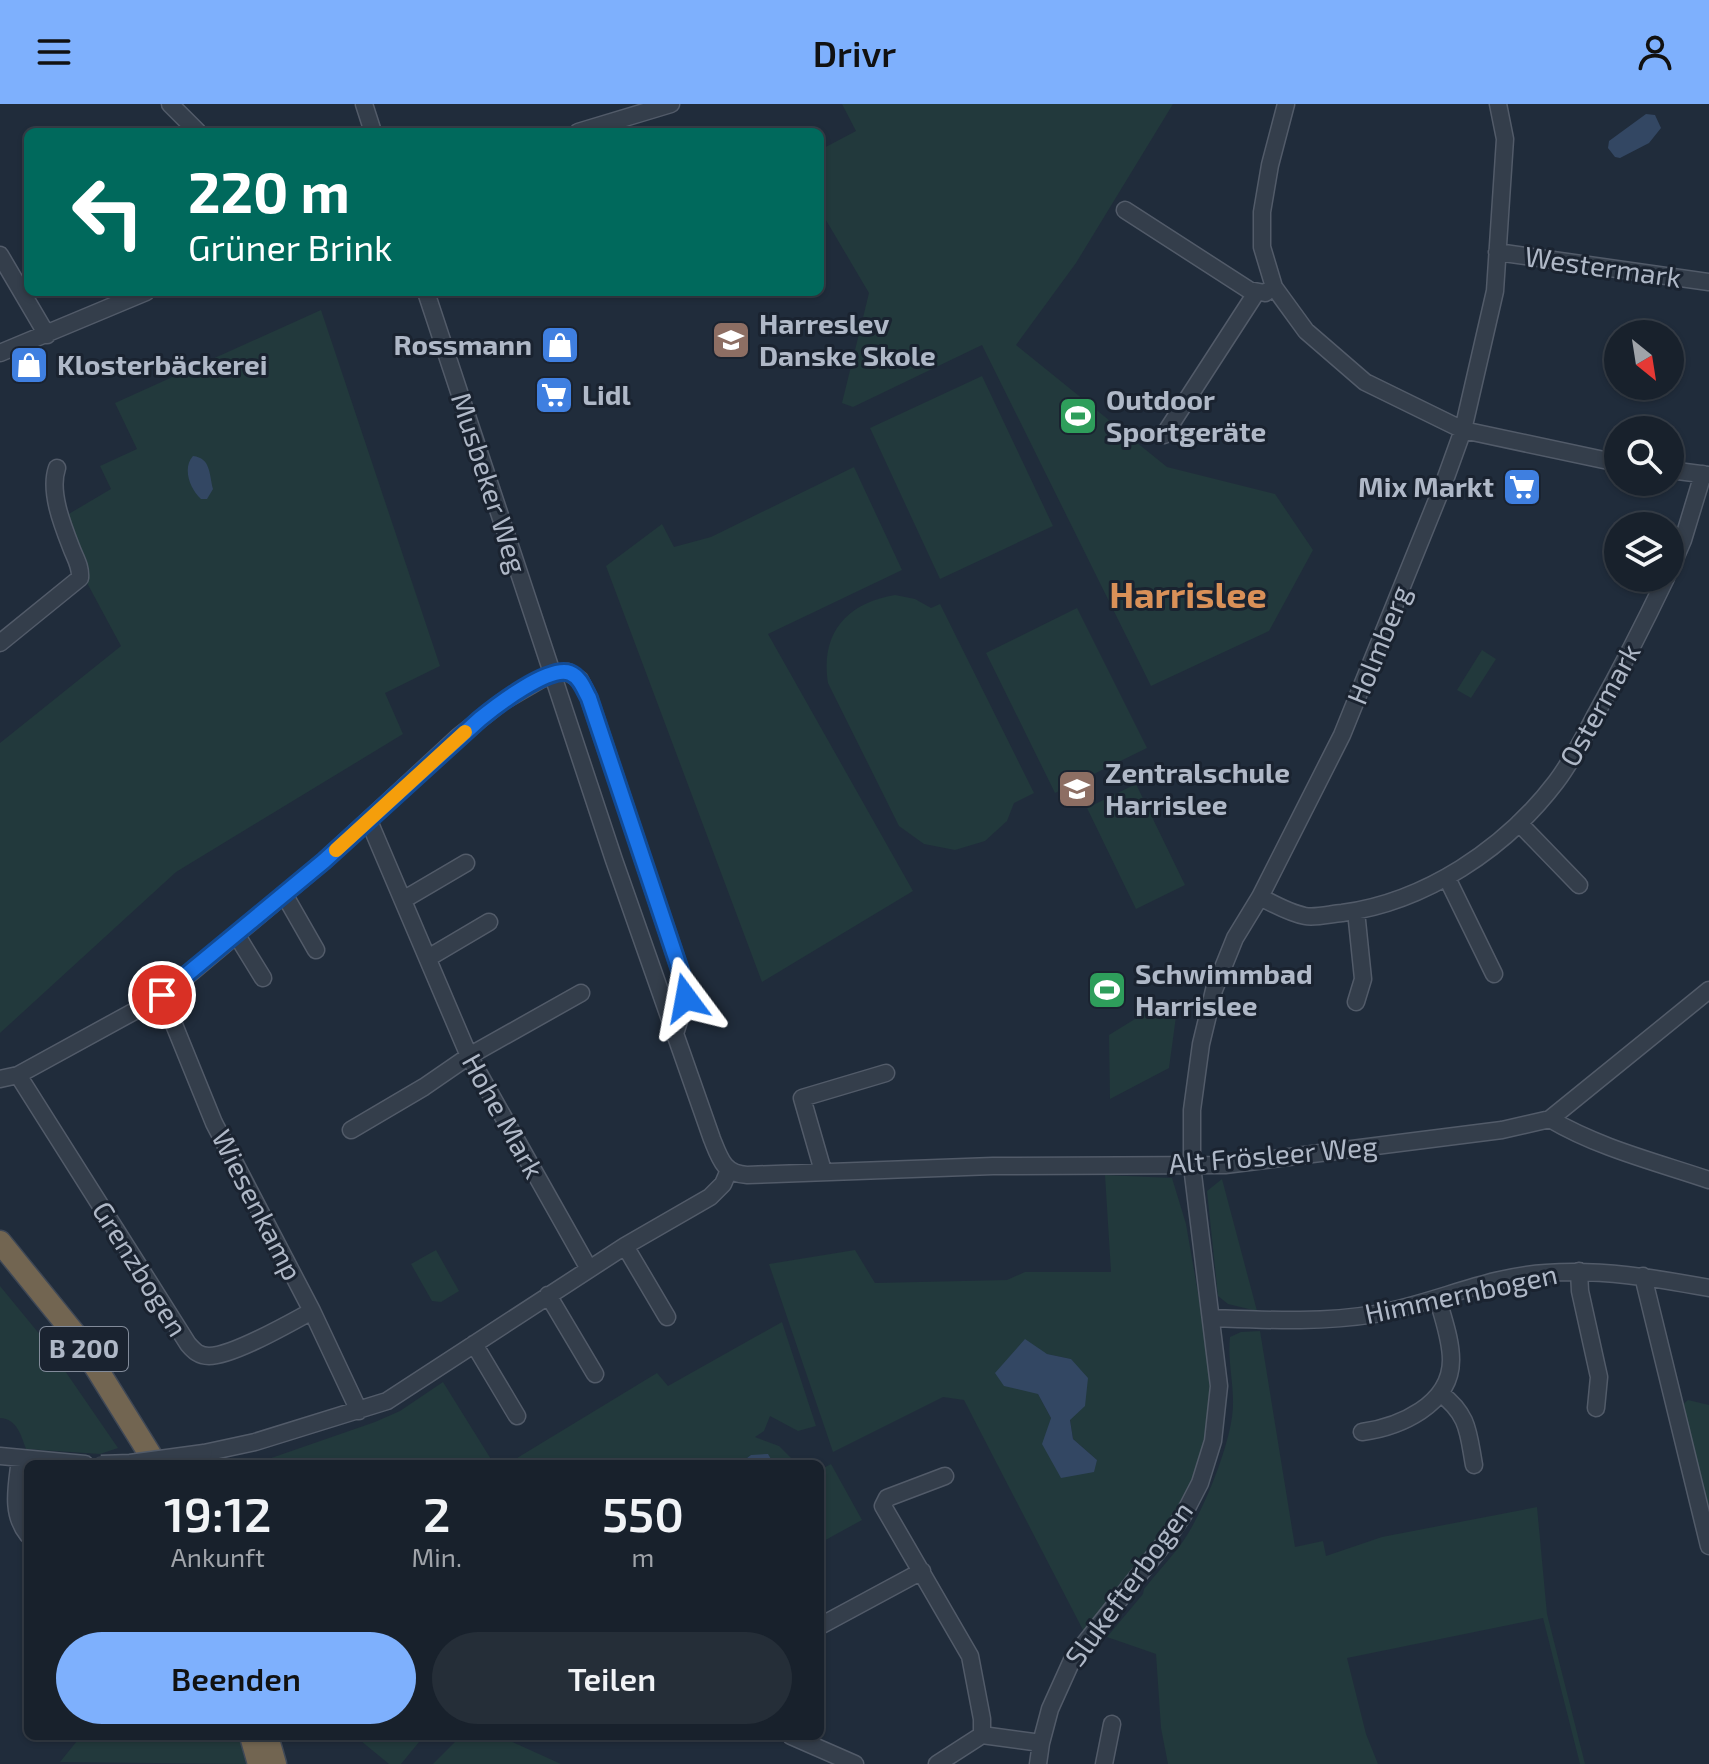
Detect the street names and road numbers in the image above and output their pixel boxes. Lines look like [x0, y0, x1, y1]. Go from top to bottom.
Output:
street label: Westermark [1523, 238, 1684, 294]
street label: Musbeker Weg [445, 388, 535, 578]
street label: Holmberg [1339, 580, 1417, 709]
street label: Ostermark [1551, 637, 1647, 772]
street label: Hohe Mark [456, 1047, 552, 1184]
street label: Wiesenkamp [205, 1124, 310, 1286]
street label: Alt Frösleer Weg [1167, 1128, 1379, 1180]
street label: Grenzbogen [86, 1195, 196, 1342]
street label: Himmernbogen [1361, 1256, 1560, 1330]
road number: B 200 [40, 1327, 128, 1371]
street label: Slukefterbogen [1057, 1494, 1199, 1672]

